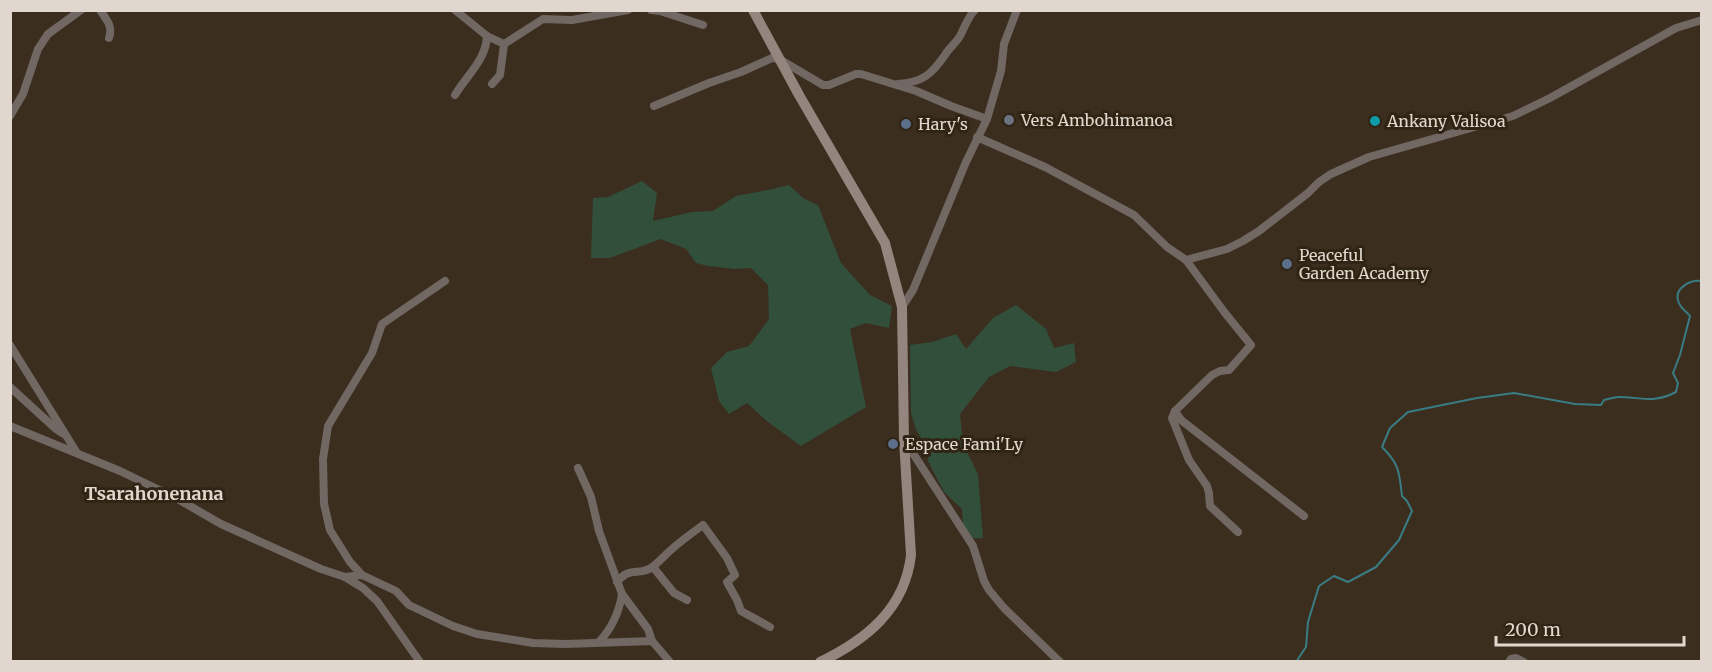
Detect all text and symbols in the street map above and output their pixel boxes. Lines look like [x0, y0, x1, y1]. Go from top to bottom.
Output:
place label: Vers Ambohimanoa [1020, 110, 1173, 130]
place label: Ankany Valisoa [1386, 111, 1506, 131]
marker: Vers Ambohimanoa [1002, 113, 1016, 127]
place label: Hary's [918, 114, 968, 134]
marker: Ankany Valisoa [1368, 114, 1382, 128]
marker: Hary's [899, 117, 913, 131]
place label: Peaceful Garden Academy [1299, 245, 1430, 283]
marker: Peaceful Garden Academy [1280, 257, 1294, 271]
place label: Espace Fami'Ly [905, 434, 1024, 454]
marker: Espace Fami'Ly [886, 437, 900, 451]
district label: Tsarahonenana [84, 482, 224, 505]
scale bar [1496, 609, 1684, 647]
text: 200 m [1505, 618, 1561, 641]

